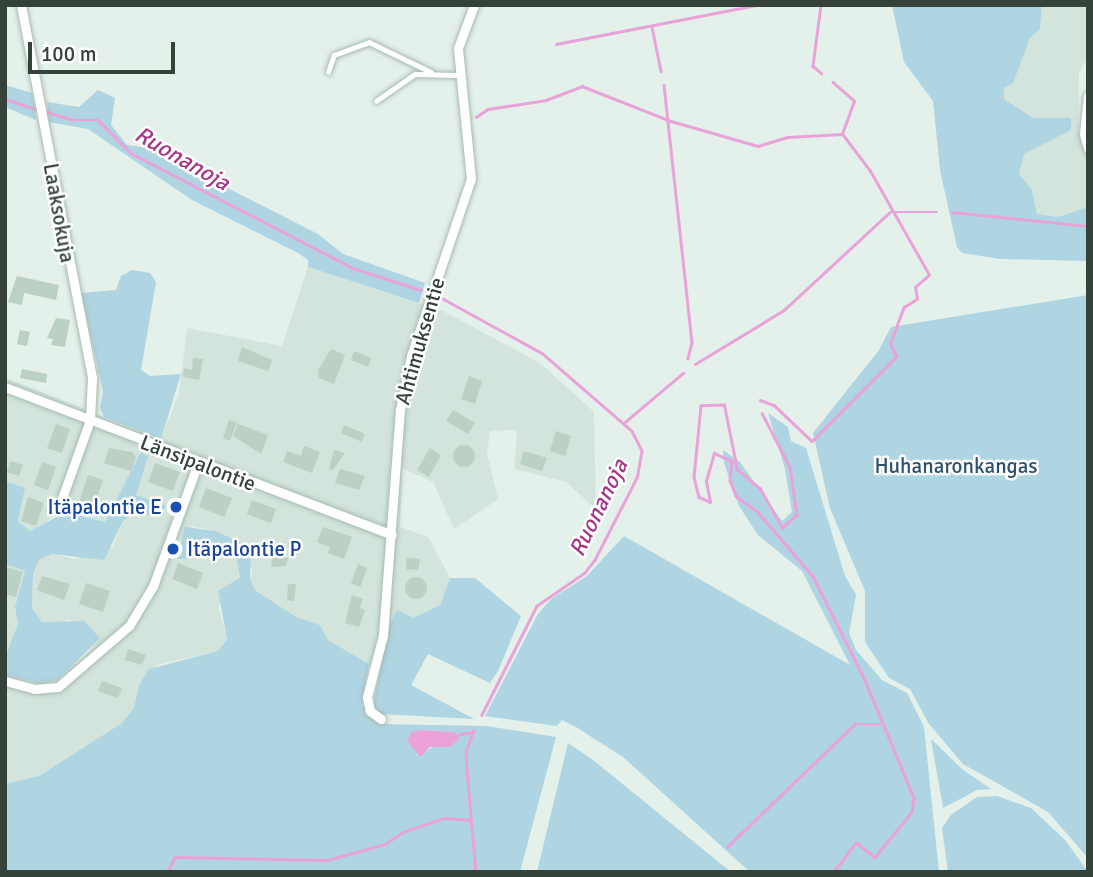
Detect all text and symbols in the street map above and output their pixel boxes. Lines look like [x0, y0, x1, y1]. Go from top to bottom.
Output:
scale bar [32, 28, 178, 72]
text: 100 m [41, 41, 96, 67]
water label: Ruonanoja [130, 121, 234, 197]
street label: Laaksokuja [38, 161, 80, 265]
street label: Ahtimuksentie [390, 275, 450, 407]
street label: Länsipalontie [137, 429, 259, 497]
park label: Huhanaronkangas [874, 453, 1038, 479]
water label: Ruonanoja [564, 455, 634, 561]
place label: Itäpalontie E [48, 494, 162, 520]
marker: Itäpalontie E [168, 499, 184, 515]
place label: Itäpalontie P [187, 536, 302, 562]
marker: Itäpalontie P [165, 541, 181, 557]

